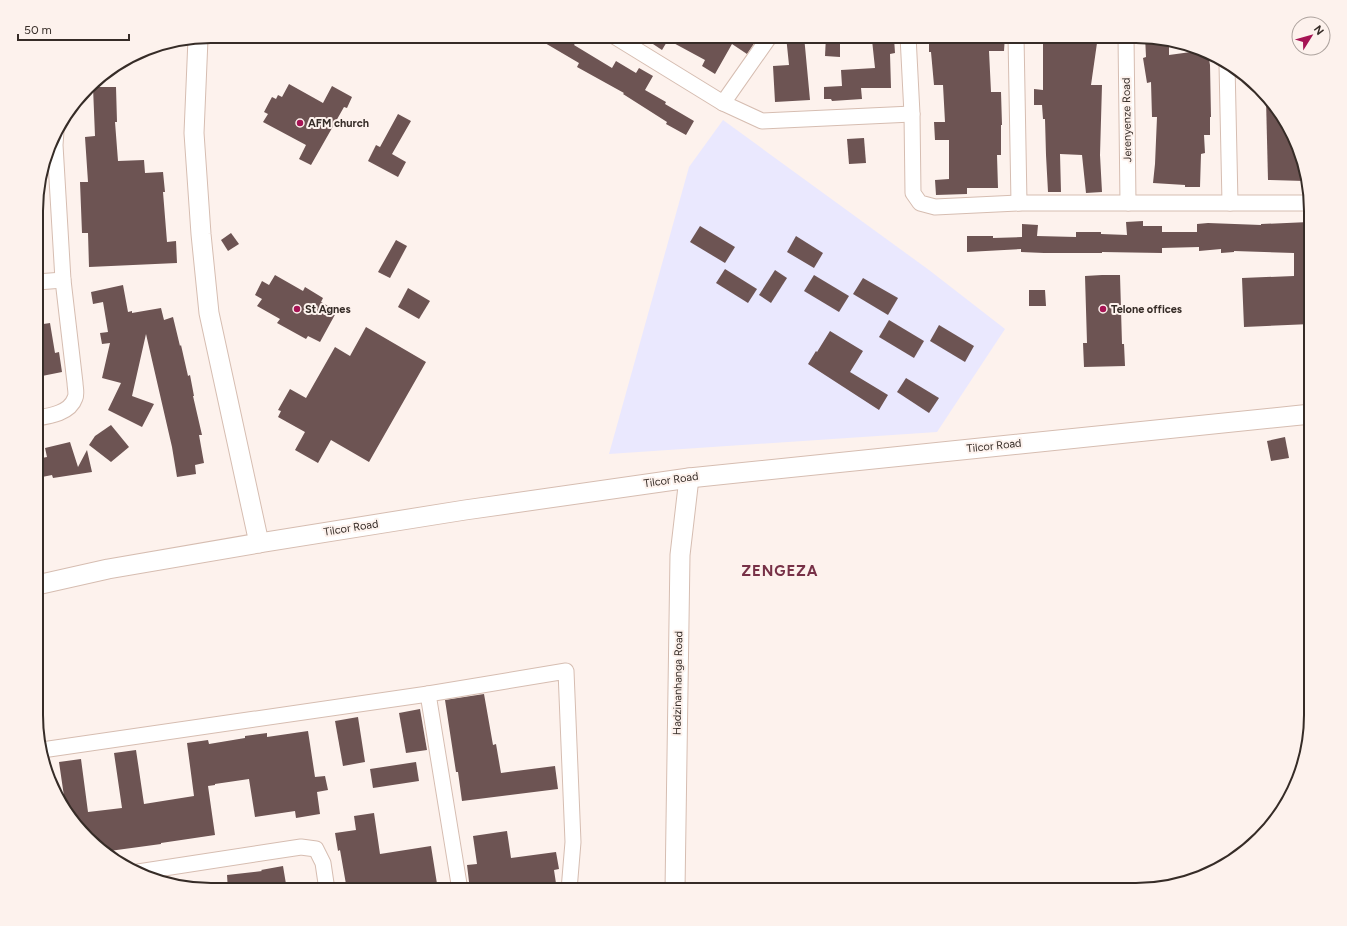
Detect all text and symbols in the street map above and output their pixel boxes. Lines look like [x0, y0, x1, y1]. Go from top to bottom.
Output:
scale bar [18, 16, 129, 42]
north arrow [1291, 16, 1331, 56]
text: 50 m [24, 23, 52, 37]
text: N [1311, 23, 1326, 38]
street label: Jerenyenze Road [1120, 78, 1134, 162]
place label: AFM church [308, 117, 369, 130]
marker: AFM church [295, 118, 305, 128]
place label: St Agnes [305, 303, 351, 316]
place label: Telone offices [1111, 303, 1182, 316]
marker: St Agnes [292, 304, 302, 314]
marker: Telone offices [1098, 304, 1108, 314]
street label: Tilcor Road [966, 437, 1022, 455]
street label: Tilcor Road [643, 470, 699, 490]
street label: Tilcor Road [323, 517, 379, 539]
district label: ZENGEZA [741, 562, 819, 580]
street label: Hadzinanhanga Road [671, 631, 685, 735]

